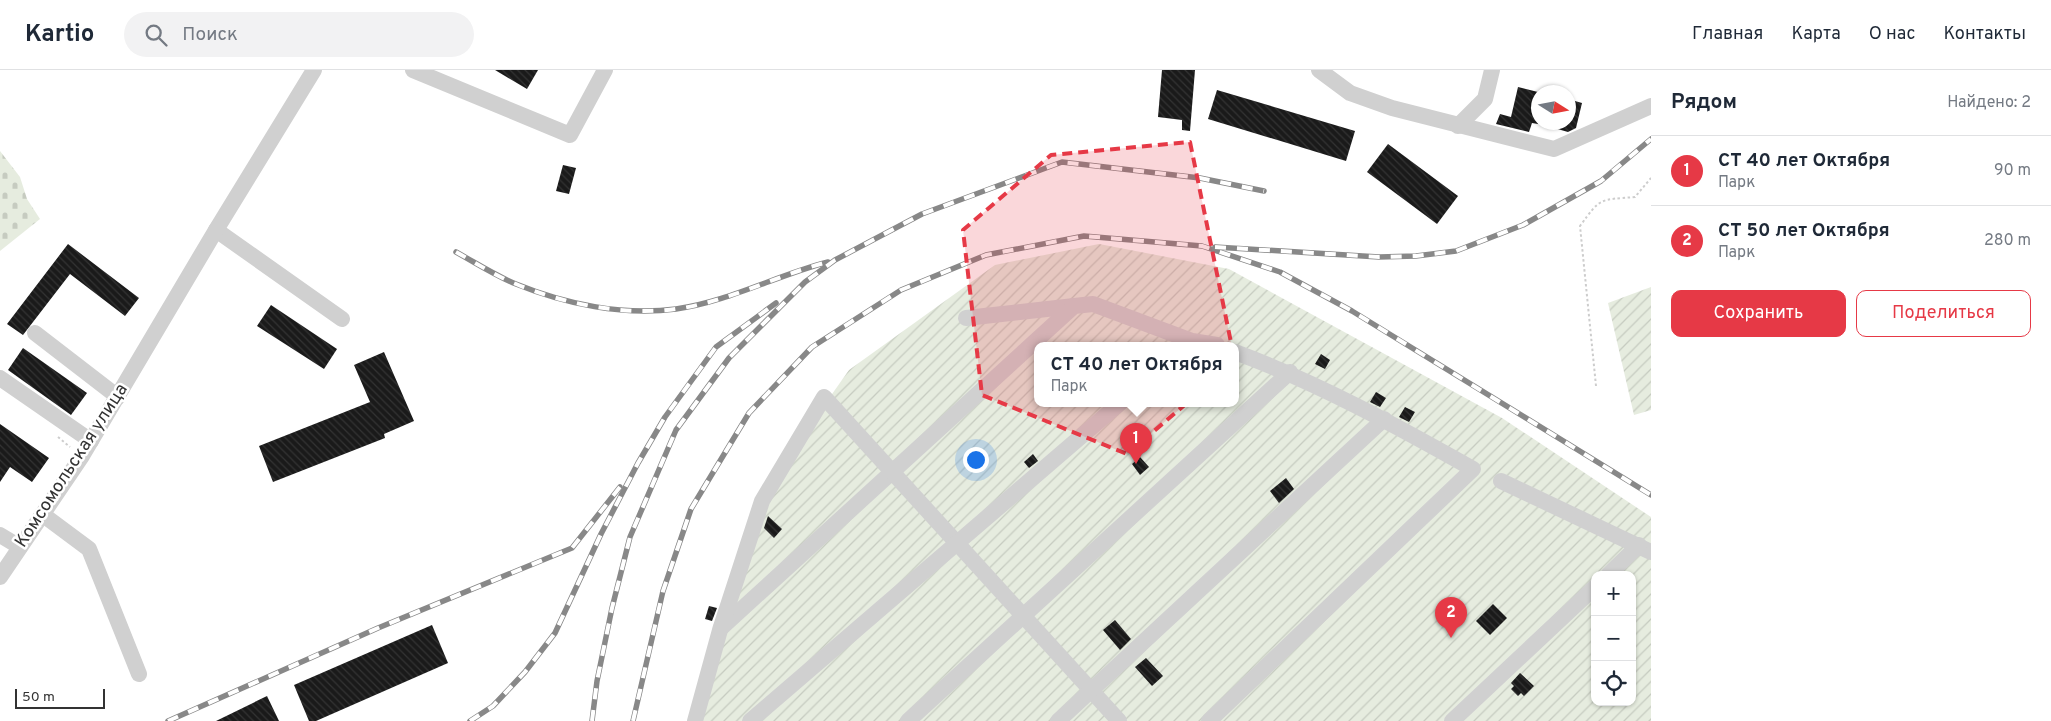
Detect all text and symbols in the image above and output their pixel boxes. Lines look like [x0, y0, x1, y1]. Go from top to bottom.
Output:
search box [124, 12, 474, 57]
text: Kartio [25, 20, 94, 50]
icon: search [142, 21, 170, 49]
text: Поиск [182, 23, 238, 47]
text: Главная [1692, 23, 1763, 46]
text: Карта [1791, 23, 1841, 46]
text: О нас [1869, 23, 1915, 46]
text: Контакты [1943, 23, 2026, 46]
north arrow [1531, 85, 1576, 130]
text: Рядом [1671, 89, 1737, 116]
text: Найдено: 2 [1947, 93, 2031, 113]
text: СТ 40 лет Октября [1718, 149, 1890, 173]
text: 1 [1684, 161, 1690, 181]
text: 90 m [1994, 161, 2031, 181]
text: Парк [1718, 173, 1755, 193]
text: СТ 50 лет Октября [1718, 219, 1890, 243]
text: 2 [1682, 231, 1692, 251]
text: 280 m [1984, 231, 2031, 251]
text: Парк [1718, 243, 1755, 263]
button: Сохранить [1671, 290, 1846, 337]
button: Поделиться [1856, 290, 2031, 337]
popup [1034, 342, 1239, 407]
text: СТ 40 лет Октября [1050, 353, 1223, 377]
text: Парк [1050, 377, 1088, 397]
street label: Комсомольская улица [10, 380, 134, 552]
pin: 1 [1120, 423, 1152, 464]
your location [963, 447, 989, 473]
map controls [1591, 571, 1636, 706]
button: + [1591, 571, 1636, 616]
pin: 2 [1435, 597, 1467, 638]
button: − [1591, 616, 1636, 661]
button: locate [1591, 661, 1636, 706]
scale bar [15, 686, 105, 709]
text: 50 m [22, 689, 55, 706]

